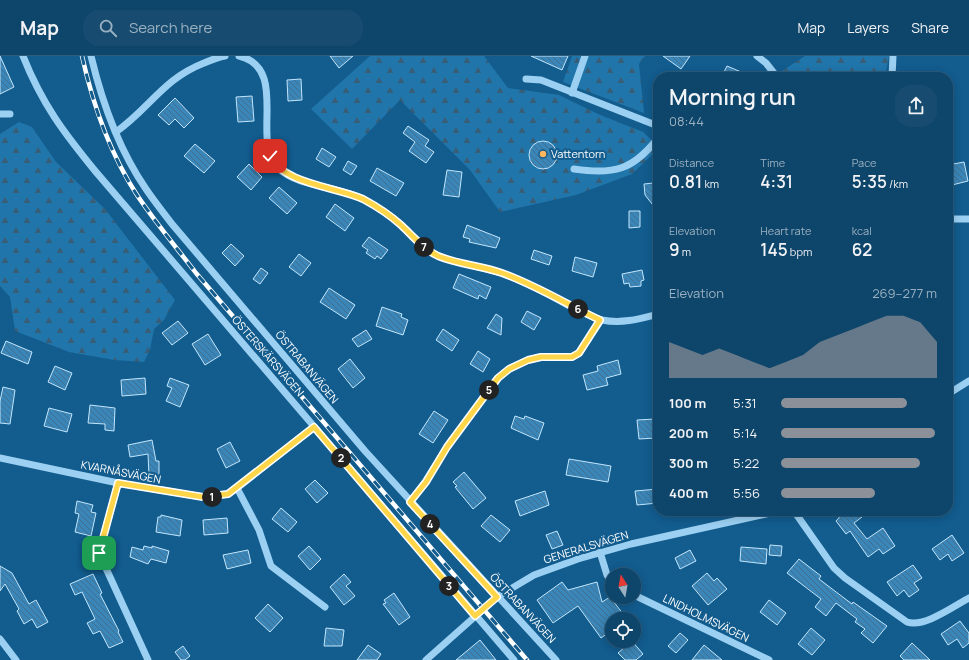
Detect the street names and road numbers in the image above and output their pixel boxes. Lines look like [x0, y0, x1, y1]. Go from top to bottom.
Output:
street label: ÖSTERSKÄRSVÄGEN [229, 312, 308, 399]
street label: ÖSTRABANVÄGEN [273, 327, 342, 406]
street label: KVARNÅSVÄGEN [80, 456, 162, 487]
street label: GENERALSVÄGEN [542, 526, 630, 567]
street label: ÖSTRABANVÄGEN [487, 569, 560, 646]
street label: LINDHOLMSVÄGEN [661, 590, 752, 645]

